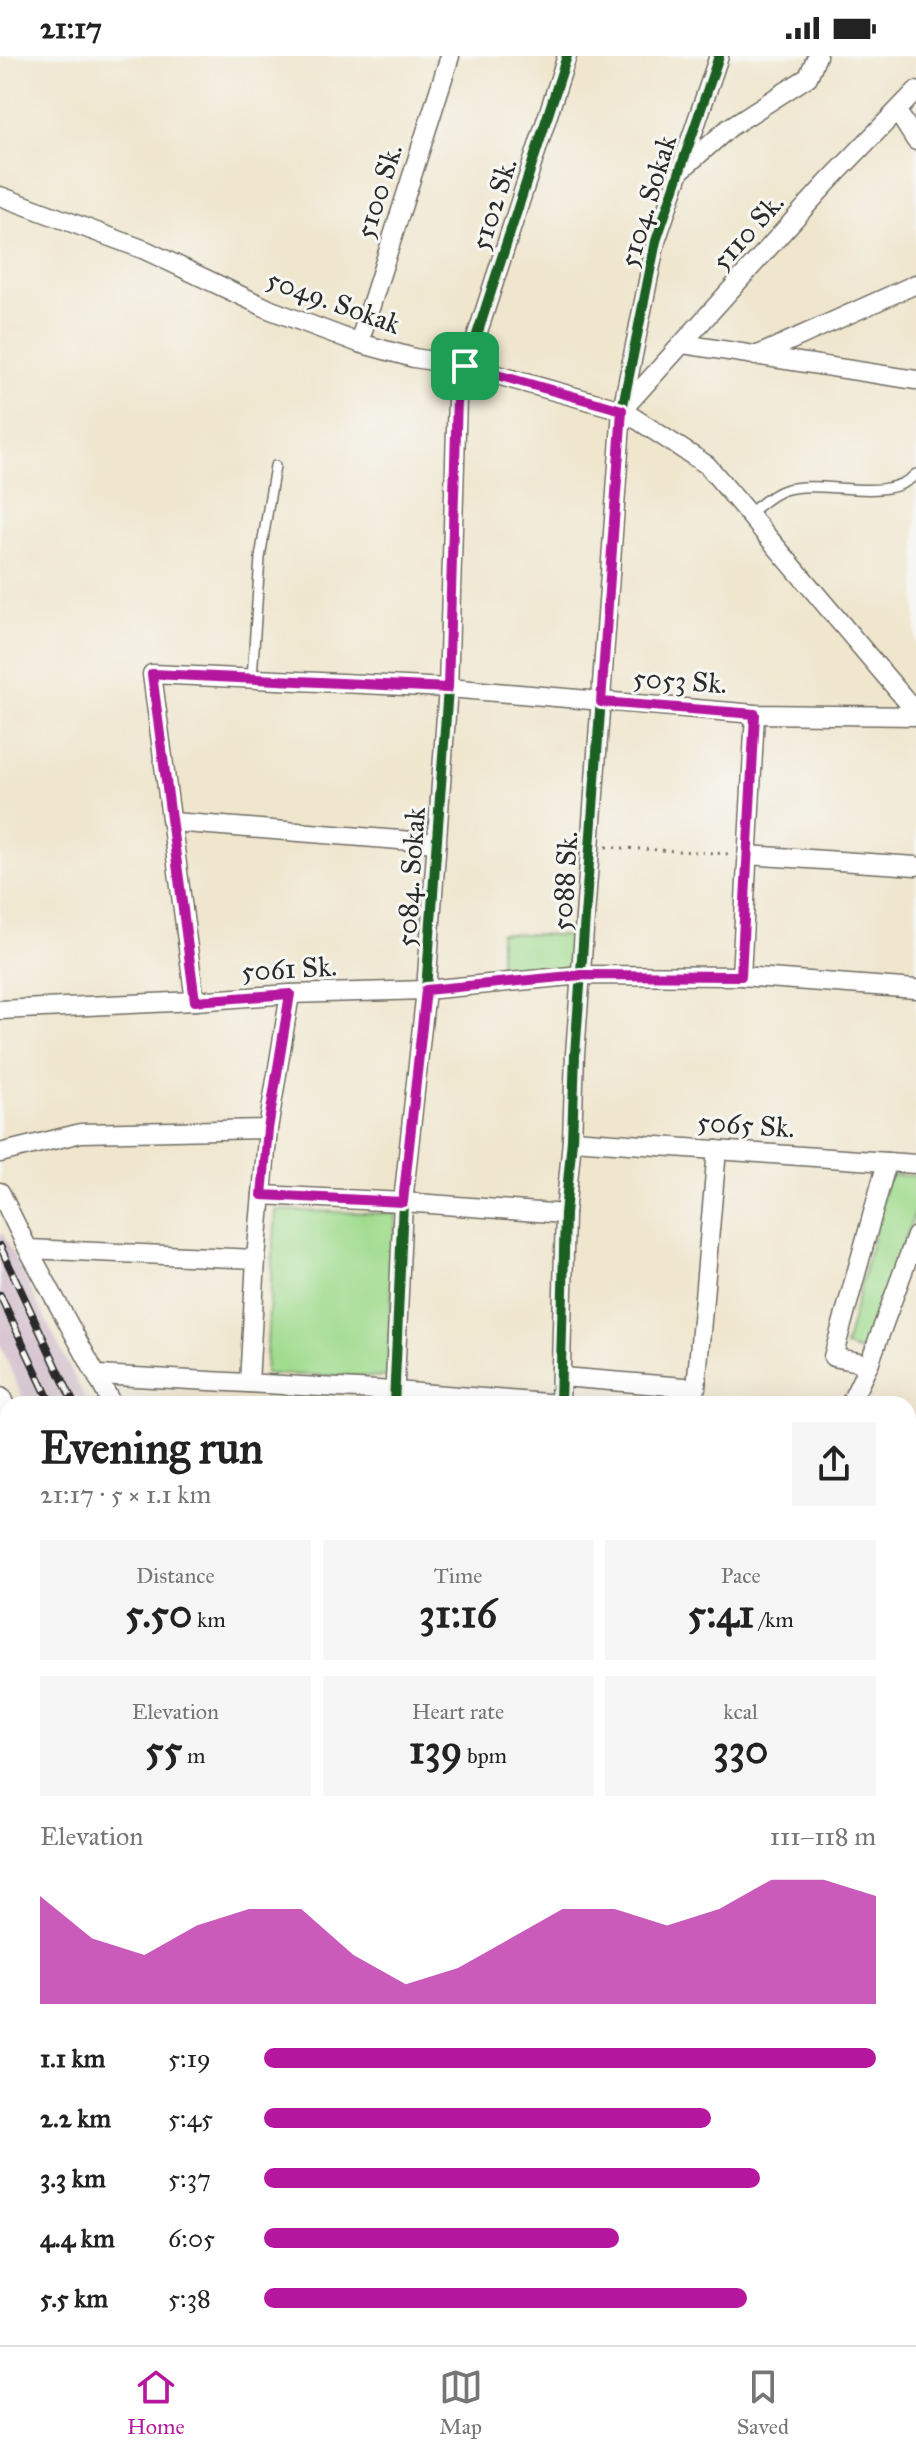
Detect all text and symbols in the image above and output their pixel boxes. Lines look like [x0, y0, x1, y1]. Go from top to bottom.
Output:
text: 21:17 [40, 10, 102, 46]
street label: 5104. Sokak [611, 131, 684, 272]
street label: 5100 Sk. [347, 139, 410, 243]
street label: 5102 Sk. [462, 154, 525, 255]
street label: 5110 Sk. [703, 185, 791, 277]
street label: 5049. Sokak [262, 261, 406, 342]
pin [431, 332, 499, 400]
icon: arrive [443, 344, 487, 388]
street label: 5053 Sk. [632, 660, 728, 701]
street label: 5084. Sokak [388, 806, 433, 948]
street label: 5088 Sk. [544, 830, 585, 932]
street label: 5061 Sk. [240, 949, 338, 988]
street label: 5065 Sk. [696, 1104, 796, 1145]
text: Evening run [40, 1421, 263, 1475]
button: share [792, 1422, 876, 1506]
text: 21:17 · 5 × 1.1 km [40, 1478, 211, 1510]
text: Distance [136, 1562, 215, 1589]
text: Time [434, 1562, 482, 1589]
text: Pace [721, 1562, 761, 1589]
text: 5.50 [125, 1589, 192, 1638]
text: 31:16 [419, 1589, 497, 1638]
text: 5:41 [688, 1589, 754, 1638]
text: km [192, 1606, 226, 1633]
text: /km [754, 1606, 794, 1633]
text: Elevation [132, 1698, 219, 1725]
text: Heart rate [412, 1698, 504, 1725]
text: kcal [723, 1698, 758, 1725]
text: 55 [145, 1725, 182, 1774]
text: 139 [409, 1725, 462, 1774]
text: 330 [713, 1725, 768, 1774]
text: m [182, 1742, 206, 1769]
text: bpm [462, 1742, 507, 1769]
text: Elevation [40, 1820, 143, 1852]
text: 111–118 m [770, 1820, 876, 1852]
text: 1.1 km [40, 2042, 105, 2074]
text: 5:19 [168, 2042, 211, 2074]
text: 2.2 km [40, 2102, 111, 2134]
text: 5:45 [168, 2102, 213, 2134]
text: 3.3 km [40, 2162, 106, 2194]
text: 5:37 [168, 2162, 211, 2194]
text: 4.4 km [40, 2222, 115, 2254]
text: 6:05 [168, 2222, 215, 2254]
text: 5.5 km [40, 2282, 108, 2314]
text: 5:38 [168, 2282, 211, 2314]
tab: Home [127, 2365, 185, 2440]
tab: Map [439, 2365, 483, 2440]
tab: Saved [737, 2365, 789, 2440]

